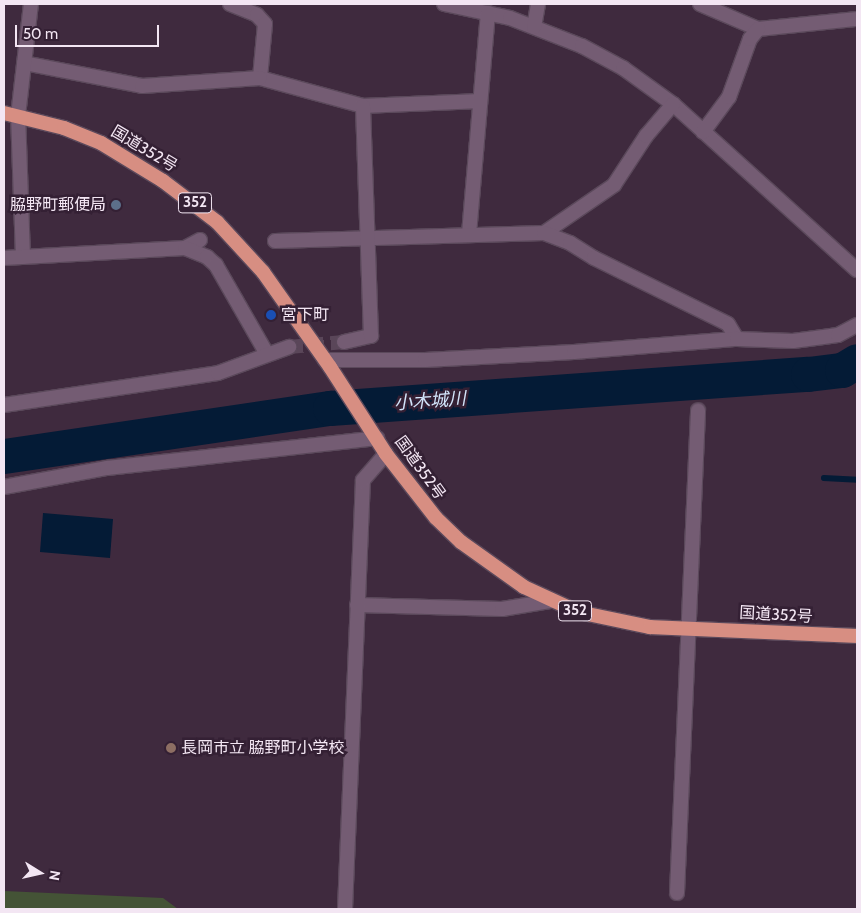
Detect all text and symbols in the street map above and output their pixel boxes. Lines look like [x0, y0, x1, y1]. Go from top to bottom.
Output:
scale bar [18, 15, 161, 47]
text: 50 m [23, 25, 58, 43]
street label: 国道352号 [107, 122, 181, 176]
road number: 352 [178, 190, 212, 216]
place label: 脇野町郵便局 [10, 195, 106, 215]
marker: 脇野町郵便局 [110, 199, 122, 211]
place label: 宮下町 [281, 305, 329, 325]
marker: 宮下町 [265, 309, 277, 321]
water label: 小木城川 [393, 388, 467, 414]
street label: 国道352号 [391, 433, 449, 503]
road number: 352 [558, 598, 592, 624]
street label: 国道352号 [739, 603, 813, 627]
place label: 長岡市立 脇野町小学校 [181, 738, 345, 758]
marker: 長岡市立 脇野町小学校 [165, 742, 177, 754]
north arrow [15, 848, 65, 898]
text: N [45, 869, 64, 882]

